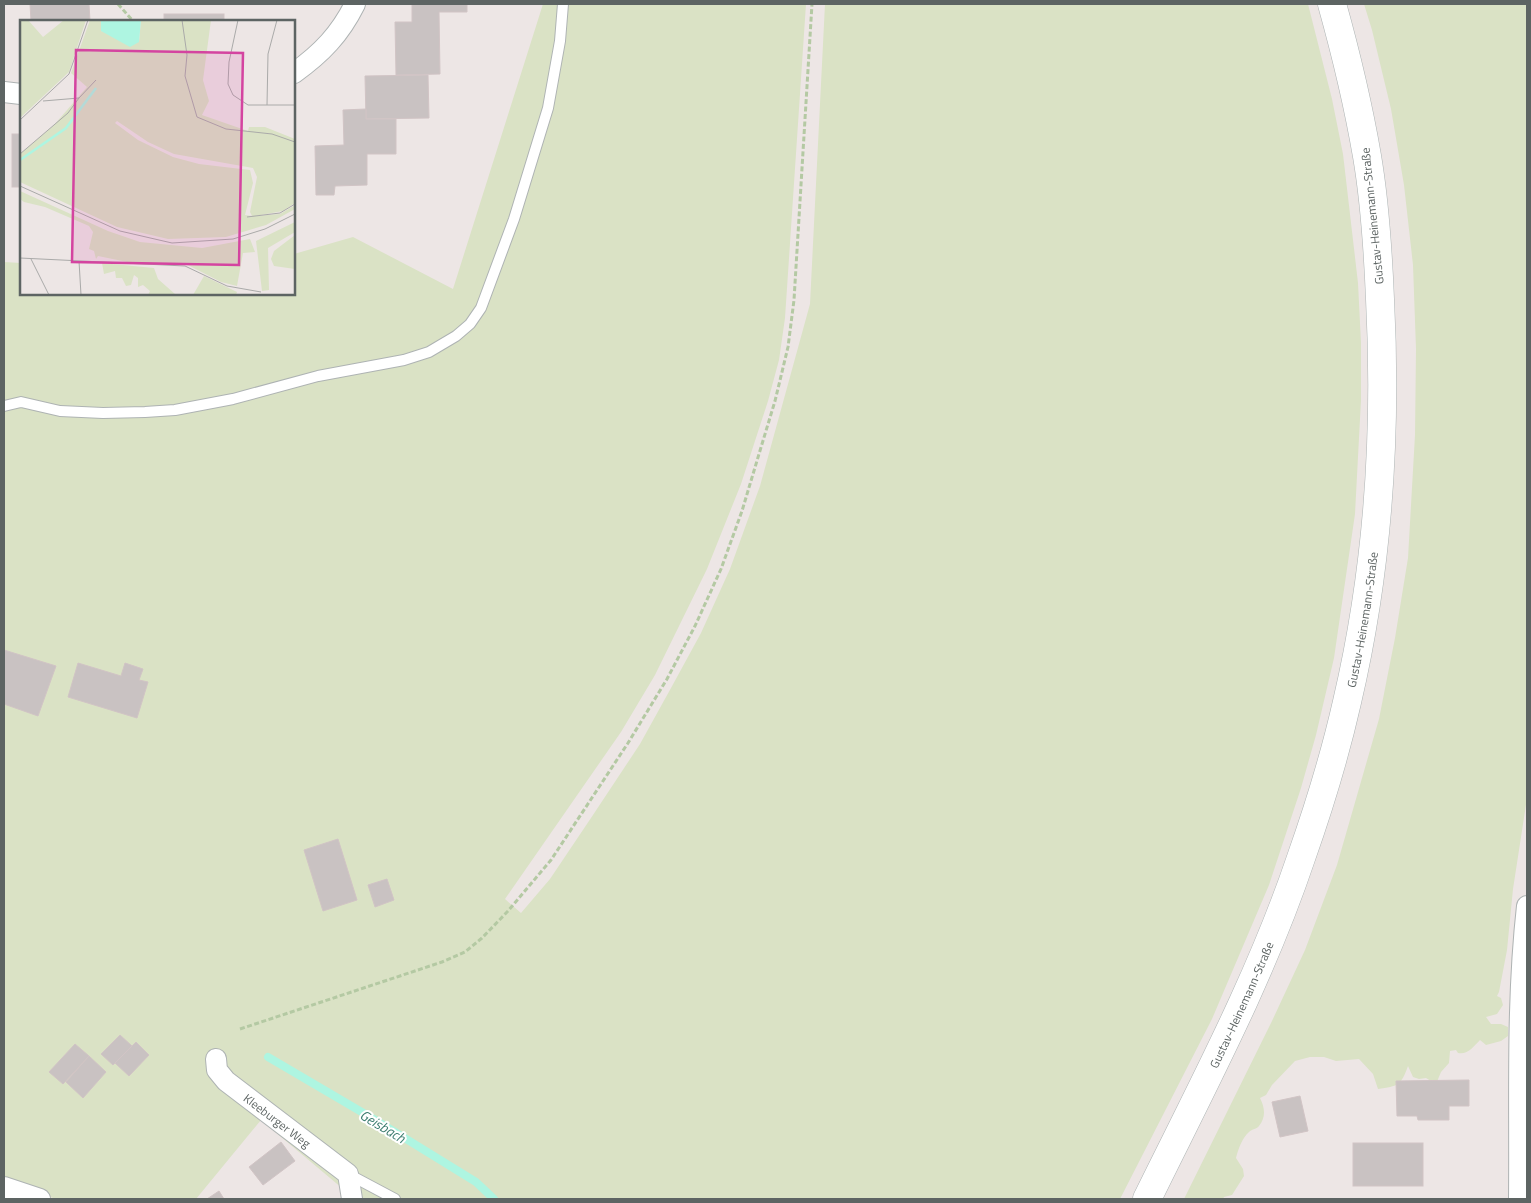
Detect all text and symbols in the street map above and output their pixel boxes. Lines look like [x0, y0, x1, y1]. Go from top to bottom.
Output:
inset map [20, 20, 295, 295]
street label: Gustav-Heinemann-Straße [1355, 147, 1389, 285]
street label: Gustav-Heinemann-Straße [1341, 551, 1382, 689]
street label: Gustav-Heinemann-Straße [1204, 938, 1278, 1071]
street label: Kleeburger Weg [240, 1088, 315, 1152]
water label: Geisbach [356, 1104, 411, 1148]

